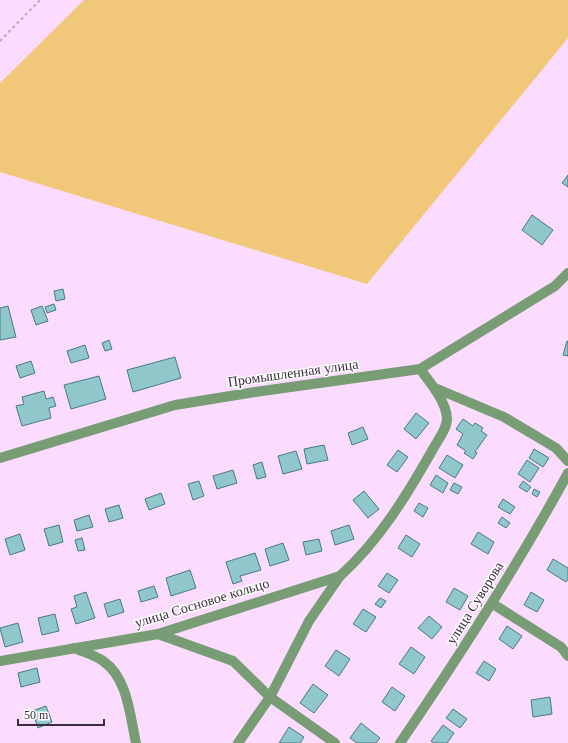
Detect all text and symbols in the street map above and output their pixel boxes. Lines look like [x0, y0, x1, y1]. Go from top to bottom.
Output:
street label: Промышленная улица [227, 356, 360, 390]
street label: улица Суворова [444, 558, 507, 647]
street label: улица Сосновое кольцо [133, 575, 271, 631]
scale bar [18, 701, 104, 727]
text: 50 m [24, 708, 49, 722]

